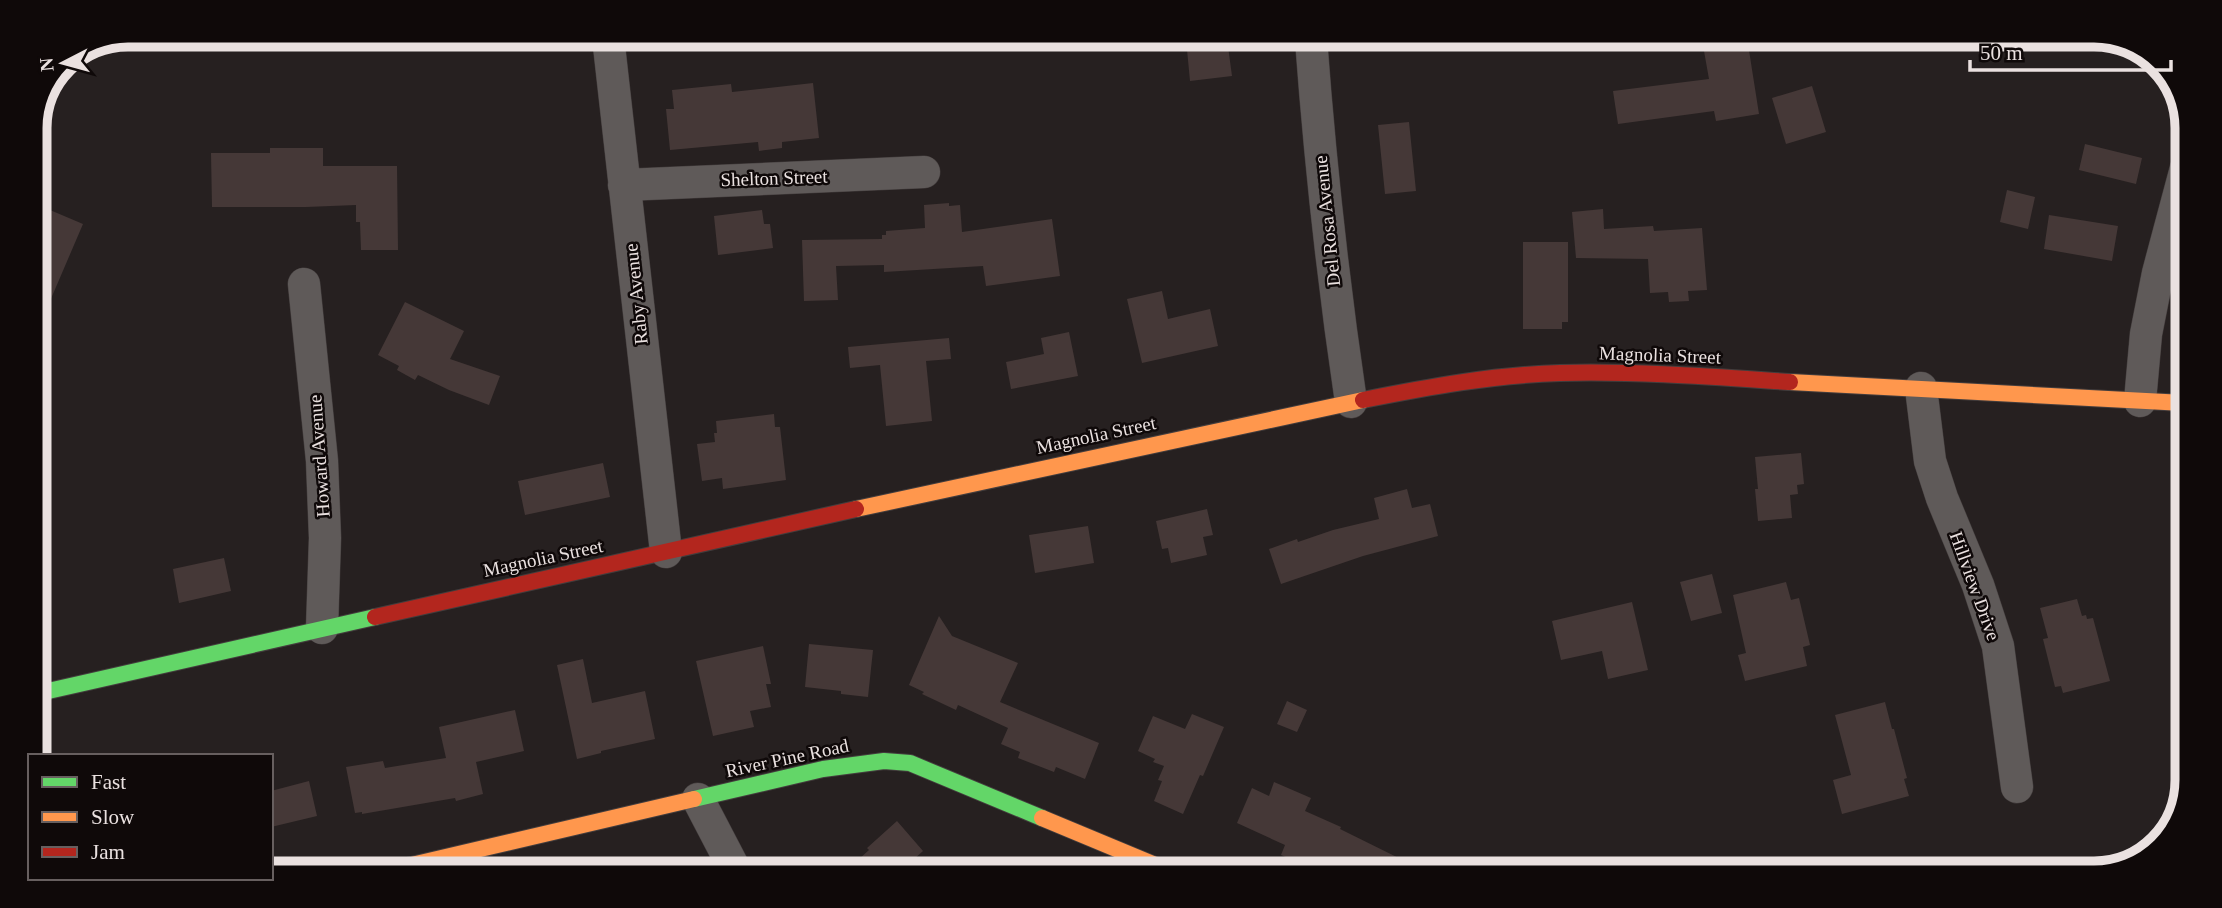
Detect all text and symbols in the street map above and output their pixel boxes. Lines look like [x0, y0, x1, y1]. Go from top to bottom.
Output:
north arrow [28, 28, 98, 98]
scale bar [1970, 28, 2171, 72]
text: 50 m [1980, 41, 2023, 65]
text: N [35, 57, 58, 73]
street label: Del Rosa Avenue [1310, 154, 1344, 288]
street label: Shelton Street [720, 166, 829, 190]
street label: Raby Avenue [620, 242, 652, 346]
street label: Magnolia Street [1599, 342, 1722, 368]
street label: Howard Avenue [304, 394, 334, 518]
street label: Magnolia Street [1034, 412, 1158, 458]
street label: Hillview Drive [1946, 529, 2004, 643]
street label: Magnolia Street [481, 535, 605, 581]
street label: River Pine Road [723, 735, 851, 781]
legend [28, 754, 273, 880]
text: Fast [91, 770, 126, 794]
text: Slow [91, 805, 135, 829]
text: Jam [91, 840, 125, 864]

